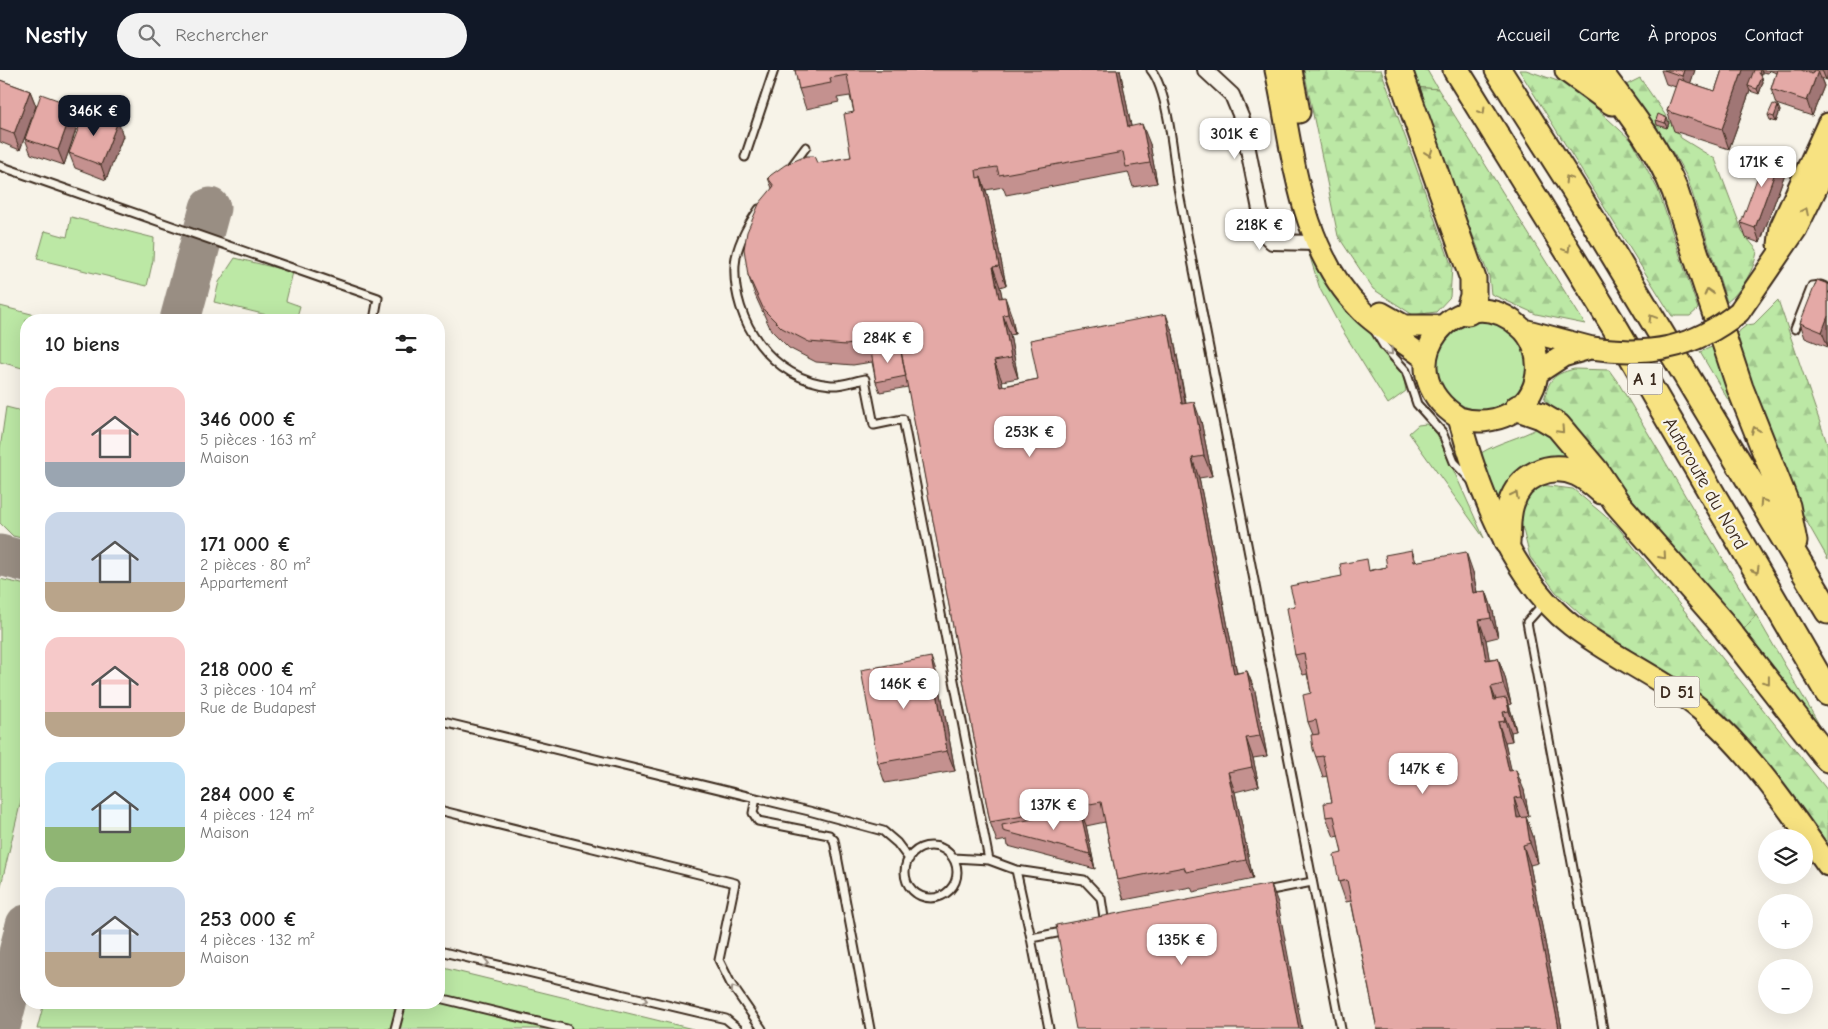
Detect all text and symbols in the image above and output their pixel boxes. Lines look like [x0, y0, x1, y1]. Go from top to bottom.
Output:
search box [117, 13, 467, 58]
text: Nestly [25, 21, 87, 49]
icon: search [135, 21, 163, 49]
text: Rechercher [175, 24, 268, 46]
text: Accueil [1497, 25, 1551, 46]
text: Carte [1579, 25, 1620, 46]
text: À propos [1648, 25, 1717, 46]
text: Contact [1745, 25, 1803, 46]
pin: 346K € [53, 94, 135, 137]
text: 346K € [69, 102, 119, 120]
one-way arrow [1475, 106, 1485, 115]
pin: 301K € [1194, 118, 1276, 160]
text: 301K € [1210, 125, 1260, 143]
pin: 171K € [1721, 146, 1803, 188]
one-way arrow [1423, 148, 1433, 157]
text: 171K € [1739, 153, 1785, 171]
one-way arrow [1564, 176, 1574, 185]
one-way arrow [1799, 207, 1809, 216]
pin: 218K € [1219, 208, 1301, 251]
text: 218K € [1236, 216, 1284, 234]
one-way arrow [1561, 244, 1571, 253]
one-way arrow [1703, 288, 1713, 296]
one-way arrow [1649, 315, 1659, 324]
pin: 284K € [847, 322, 929, 364]
text: 284K € [863, 329, 913, 347]
icon: filters [392, 330, 420, 358]
text: 10 biens [45, 332, 120, 356]
one-way arrow [1384, 347, 1393, 356]
road number: A 1 [1628, 364, 1662, 394]
icon: home [85, 407, 145, 467]
text: 346 000 € [200, 407, 297, 431]
street label: Autoroute du Nord [1658, 413, 1752, 554]
pin: 253K € [989, 416, 1071, 458]
text: 253K € [1005, 423, 1055, 441]
one-way arrow [1555, 424, 1564, 433]
one-way arrow [1751, 426, 1761, 435]
text: 5 pièces · 163 m² [200, 431, 316, 449]
text: Maison [200, 449, 249, 467]
one-way arrow [1509, 491, 1519, 500]
one-way arrow [1759, 499, 1769, 508]
icon: home [85, 532, 145, 592]
text: 171 000 € [200, 532, 291, 556]
one-way arrow [1657, 551, 1666, 560]
text: 2 pièces · 80 m² [200, 556, 310, 574]
one-way arrow [1750, 565, 1760, 574]
text: Appartement [200, 574, 288, 592]
icon: home [85, 657, 145, 717]
text: 218 000 € [200, 657, 295, 681]
pin: 146K € [863, 668, 945, 710]
text: 146K € [880, 675, 928, 693]
one-way arrow [1762, 675, 1770, 684]
road number: D 51 [1654, 676, 1700, 708]
text: 3 pièces · 104 m² [200, 681, 316, 699]
text: Rue de Budapest [200, 699, 316, 717]
pin: 147K € [1382, 752, 1464, 795]
text: 147K € [1400, 760, 1446, 778]
icon: home [85, 782, 145, 842]
text: 284 000 € [200, 782, 297, 806]
pin: 137K € [1013, 788, 1095, 831]
text: 137K € [1030, 796, 1078, 814]
text: 4 pièces · 124 m² [200, 806, 314, 824]
text: Maison [200, 824, 249, 842]
map controls [1758, 829, 1813, 1014]
button: layers [1758, 829, 1813, 884]
button: + [1758, 894, 1813, 949]
icon: home [85, 907, 145, 967]
text: 253 000 € [200, 907, 297, 931]
pin: 135K € [1141, 924, 1223, 966]
text: 4 pièces · 132 m² [200, 931, 314, 949]
text: 135K € [1158, 931, 1206, 949]
text: Maison [200, 949, 249, 967]
one-way arrow [482, 957, 491, 968]
button: − [1758, 959, 1813, 1014]
one-way arrow [731, 986, 741, 995]
one-way arrow [640, 994, 649, 1005]

